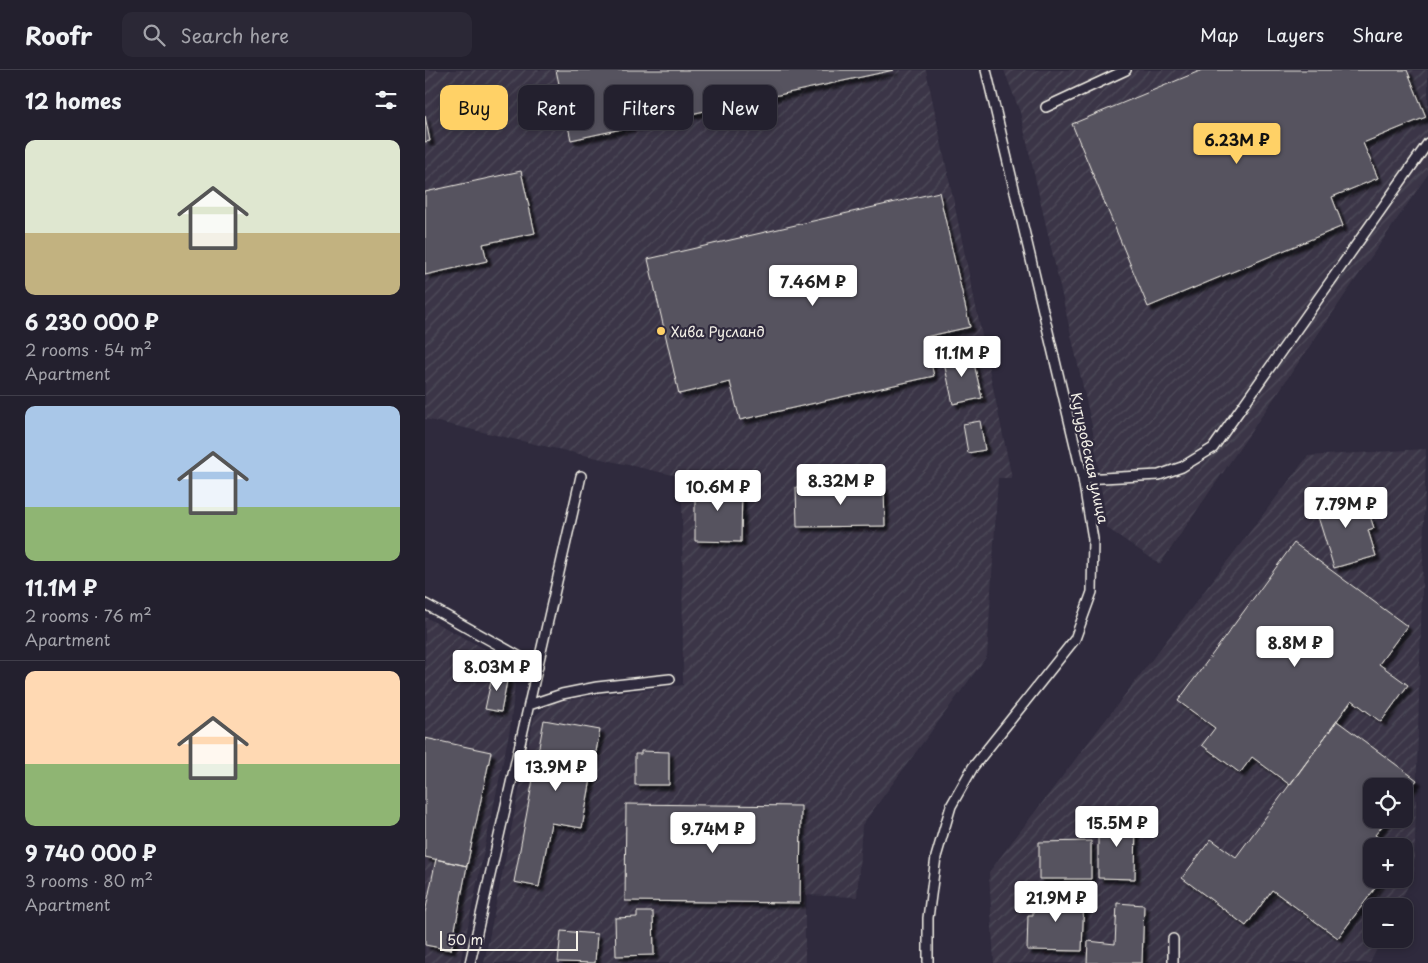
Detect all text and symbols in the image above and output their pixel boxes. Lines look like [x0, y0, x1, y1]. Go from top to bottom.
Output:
search box [122, 12, 472, 57]
text: Roofr [25, 17, 92, 53]
icon: search [140, 21, 168, 49]
text: Search here [180, 21, 289, 49]
text: Map [1200, 21, 1239, 48]
text: Layers [1267, 21, 1324, 48]
text: Share [1352, 21, 1403, 48]
text: 12 homes [25, 84, 122, 116]
chip: Buy [440, 85, 508, 130]
chip: Rent [518, 85, 594, 130]
chip: Filters [604, 85, 693, 130]
chip: New [703, 85, 777, 130]
icon: filters [372, 86, 400, 114]
pin: 6.23M ₽ [1191, 122, 1283, 165]
text: 6.23M ₽ [1204, 127, 1270, 151]
icon: home [168, 173, 258, 263]
pin: 7.46M ₽ [767, 264, 859, 307]
text: 7.46M ₽ [780, 269, 846, 293]
text: 6 230 000 ₽ [25, 305, 159, 337]
place label: Хива Русланд [671, 321, 765, 342]
marker: Хива Русланд [655, 325, 667, 337]
pin: 11.1M ₽ [916, 336, 1008, 378]
text: 2 rooms · 54 m² [25, 337, 152, 361]
text: 11.1M ₽ [934, 340, 990, 364]
text: Apartment [25, 361, 110, 385]
street label: Кутузовская улица [1066, 391, 1114, 526]
icon: home [168, 438, 258, 528]
pin: 8.32M ₽ [795, 464, 887, 506]
text: 8.32M ₽ [808, 468, 874, 492]
pin: 10.6M ₽ [672, 470, 764, 512]
text: 10.6M ₽ [686, 474, 750, 498]
pin: 7.79M ₽ [1300, 486, 1392, 529]
text: 7.79M ₽ [1315, 491, 1377, 515]
text: 11.1M ₽ [25, 571, 97, 603]
text: 2 rooms · 76 m² [25, 603, 152, 627]
pin: 8.8M ₽ [1254, 626, 1336, 668]
text: Apartment [25, 627, 110, 651]
text: 8.8M ₽ [1267, 630, 1323, 654]
pin: 8.03M ₽ [451, 650, 543, 692]
text: 8.03M ₽ [464, 654, 530, 678]
icon: home [168, 703, 258, 793]
pin: 13.9M ₽ [510, 750, 602, 792]
text: 13.9M ₽ [525, 754, 587, 778]
map controls [1363, 778, 1413, 948]
button: locate [1363, 778, 1413, 828]
pin: 15.5M ₽ [1071, 806, 1163, 848]
text: 15.5M ₽ [1086, 810, 1148, 834]
pin: 9.74M ₽ [667, 812, 759, 854]
text: 9.74M ₽ [681, 816, 745, 840]
text: 9 740 000 ₽ [25, 836, 157, 868]
button: + [1363, 838, 1413, 888]
text: 3 rooms · 80 m² [25, 868, 153, 892]
pin: 21.9M ₽ [1010, 880, 1102, 923]
text: 21.9M ₽ [1026, 885, 1086, 909]
text: Apartment [25, 892, 110, 916]
button: − [1363, 898, 1413, 948]
scale bar [440, 928, 577, 951]
text: 50 m [447, 929, 483, 950]

